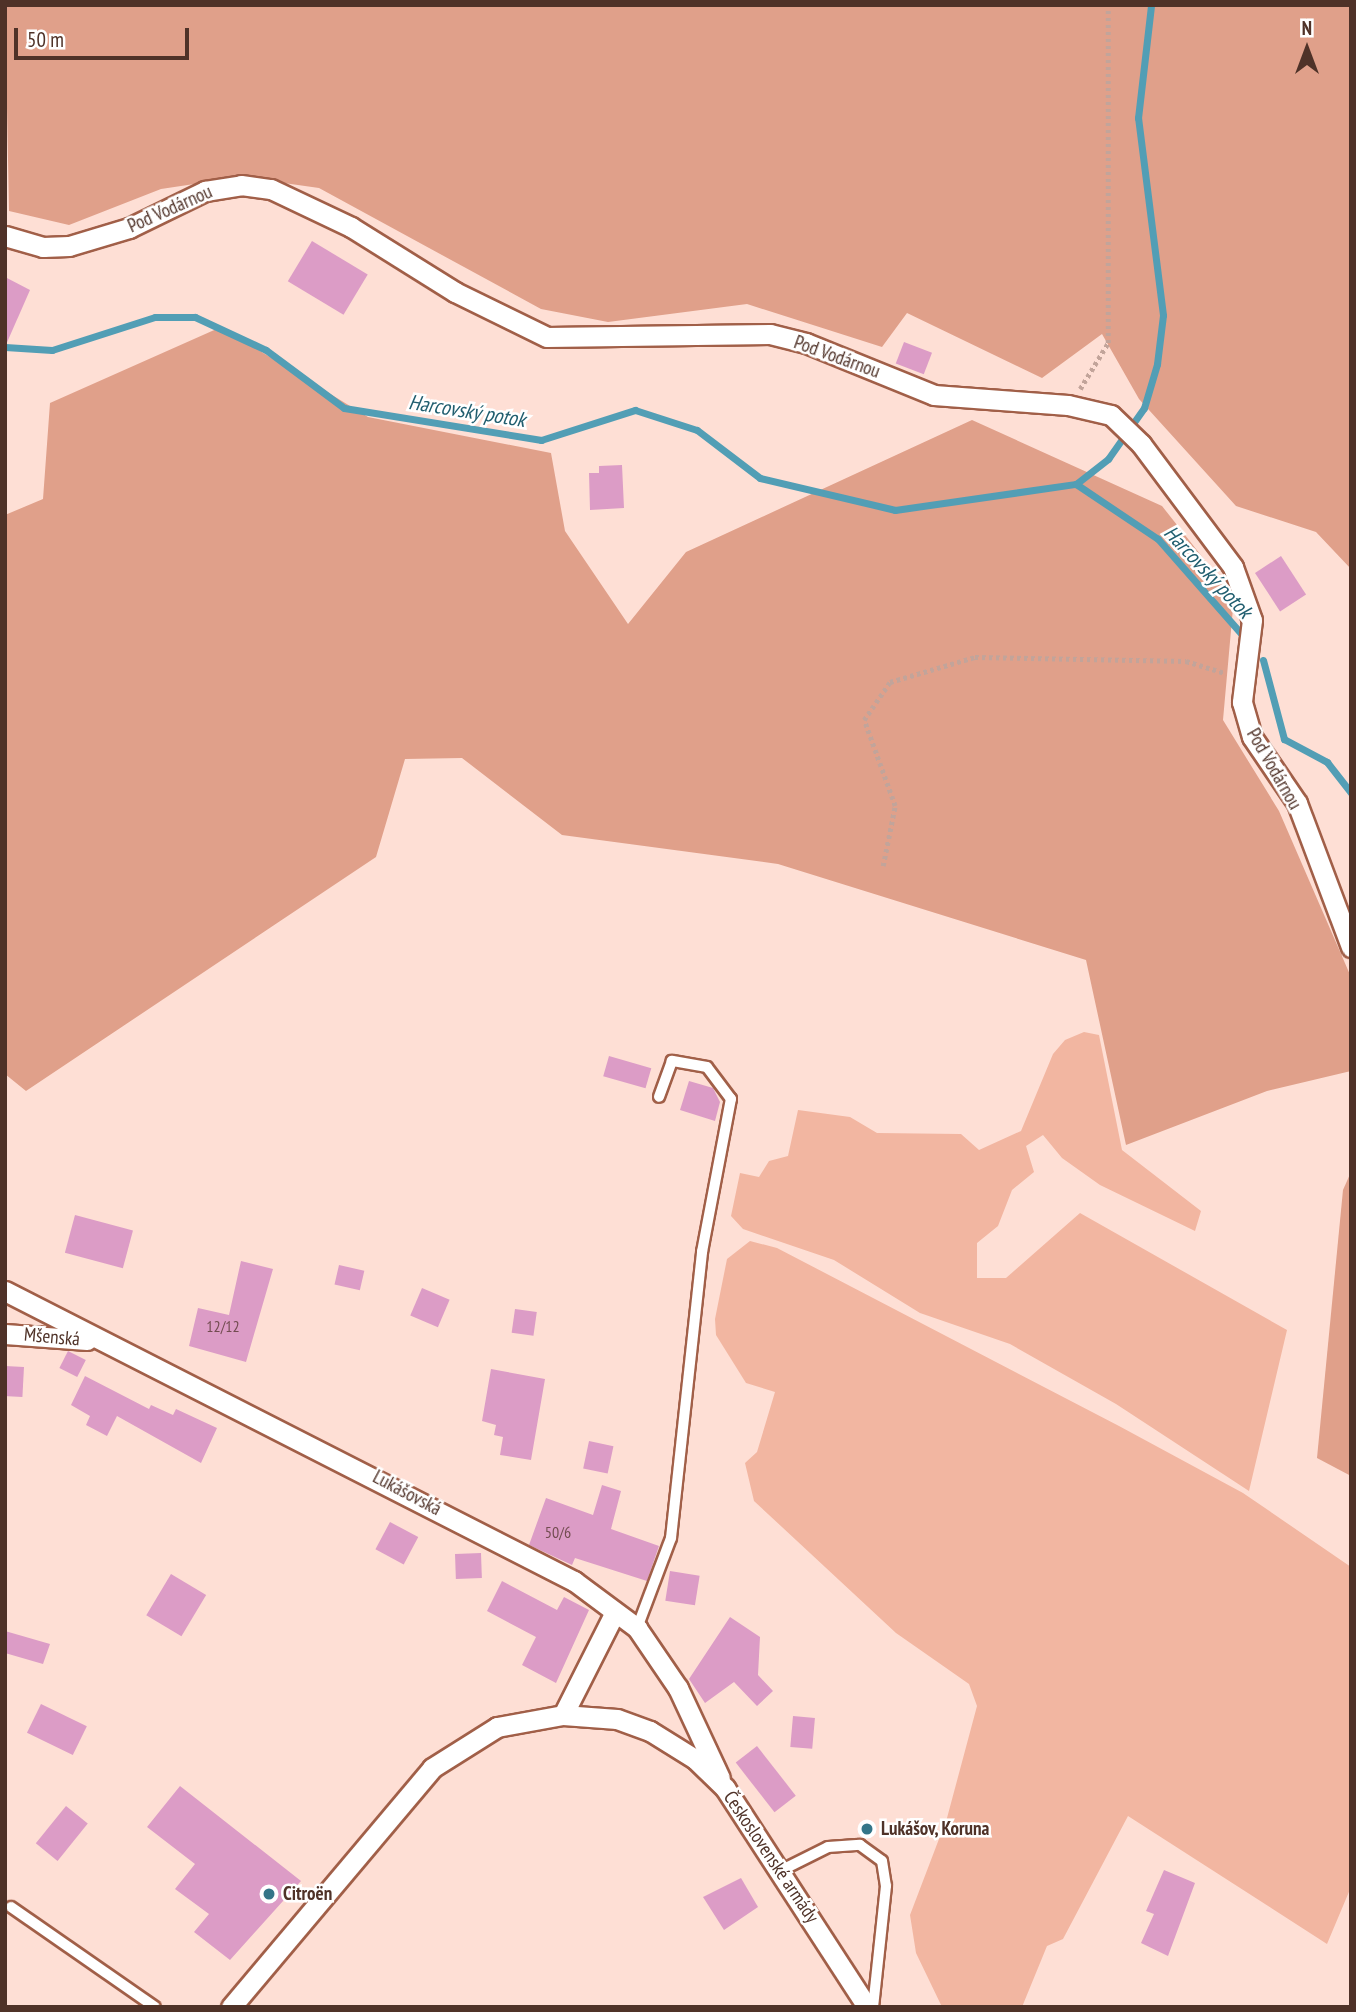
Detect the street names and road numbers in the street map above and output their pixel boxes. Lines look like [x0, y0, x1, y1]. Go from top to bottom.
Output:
street label: Pod Vodárnou [124, 180, 216, 238]
street label: Pod Vodárnou [791, 331, 883, 383]
street label: Pod Vodárnou [1242, 724, 1306, 814]
street label: Mšenská [23, 1323, 81, 1351]
street label: Lukášovská [369, 1466, 445, 1520]
street label: Československé armády [719, 1787, 823, 1927]

